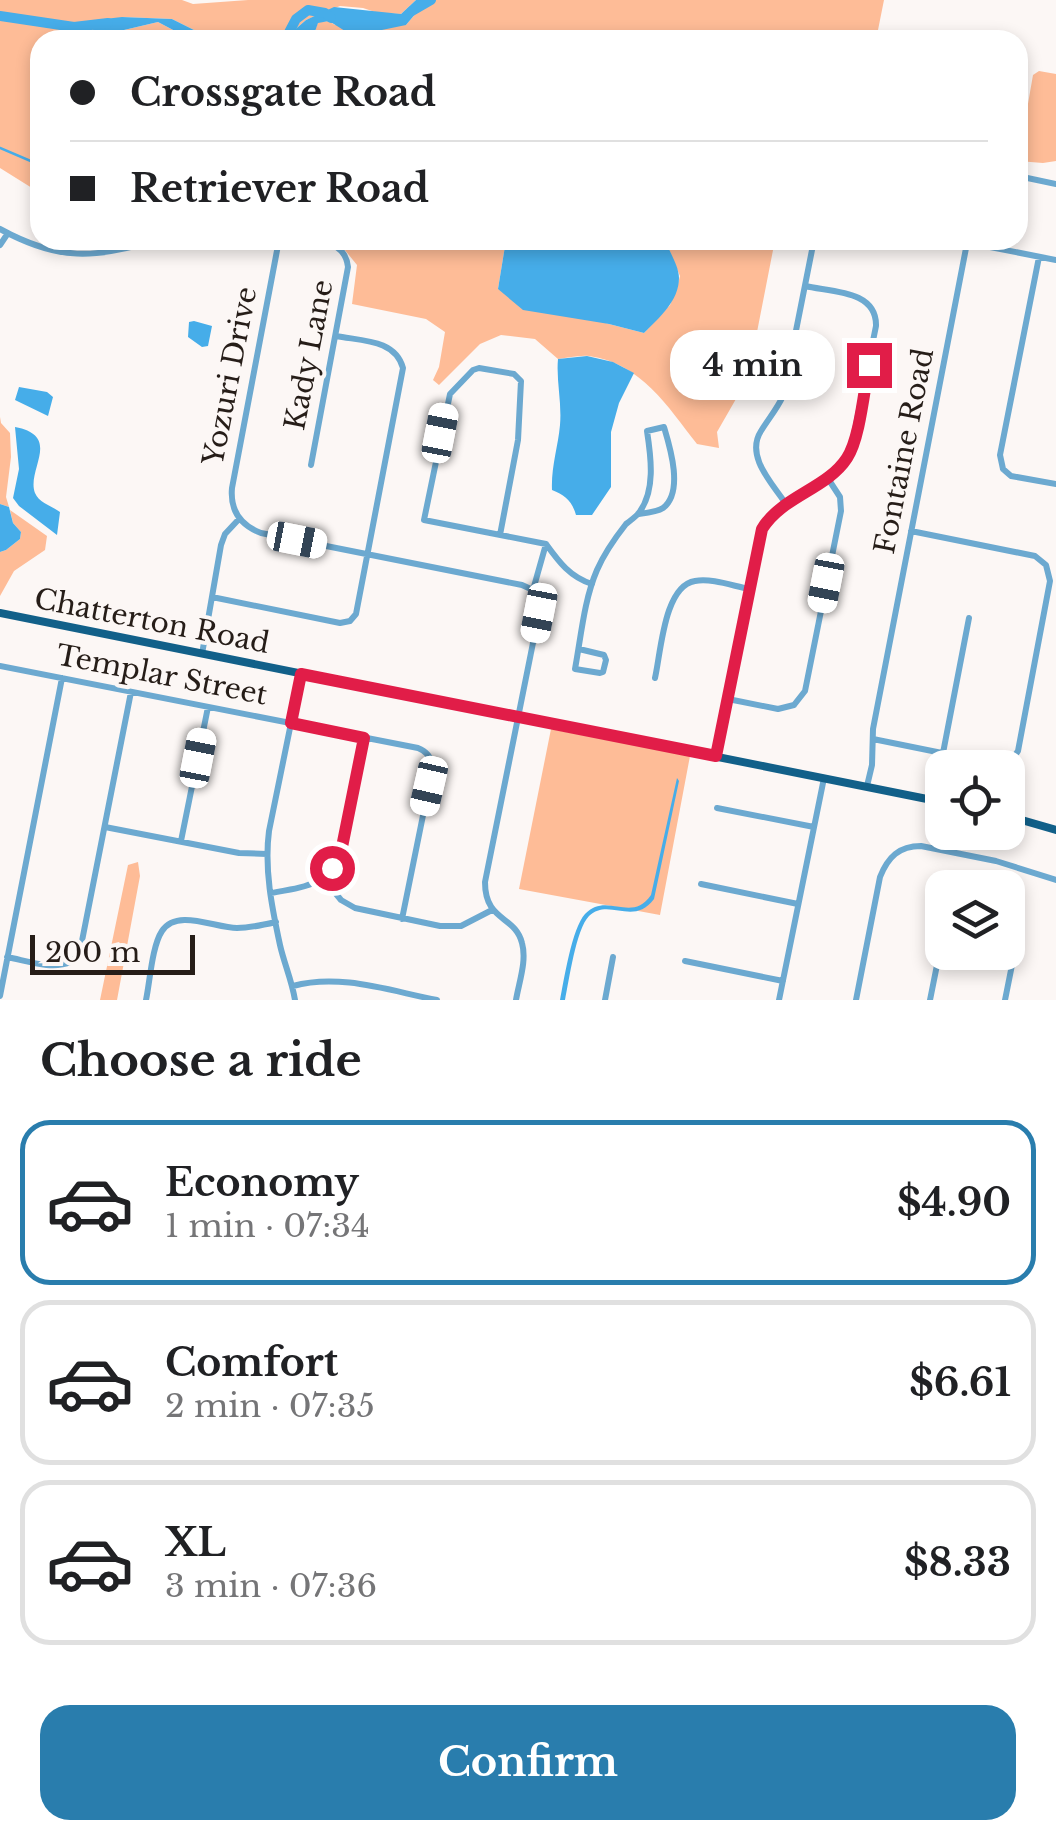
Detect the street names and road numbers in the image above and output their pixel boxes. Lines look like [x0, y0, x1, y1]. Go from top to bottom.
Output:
street label: Kady Lane [277, 277, 341, 433]
street label: Yozuri Drive [195, 284, 264, 469]
street label: Fontaine Road [867, 345, 941, 557]
street label: Chatterton Road [32, 581, 273, 661]
street label: Templar Street [54, 637, 271, 713]

